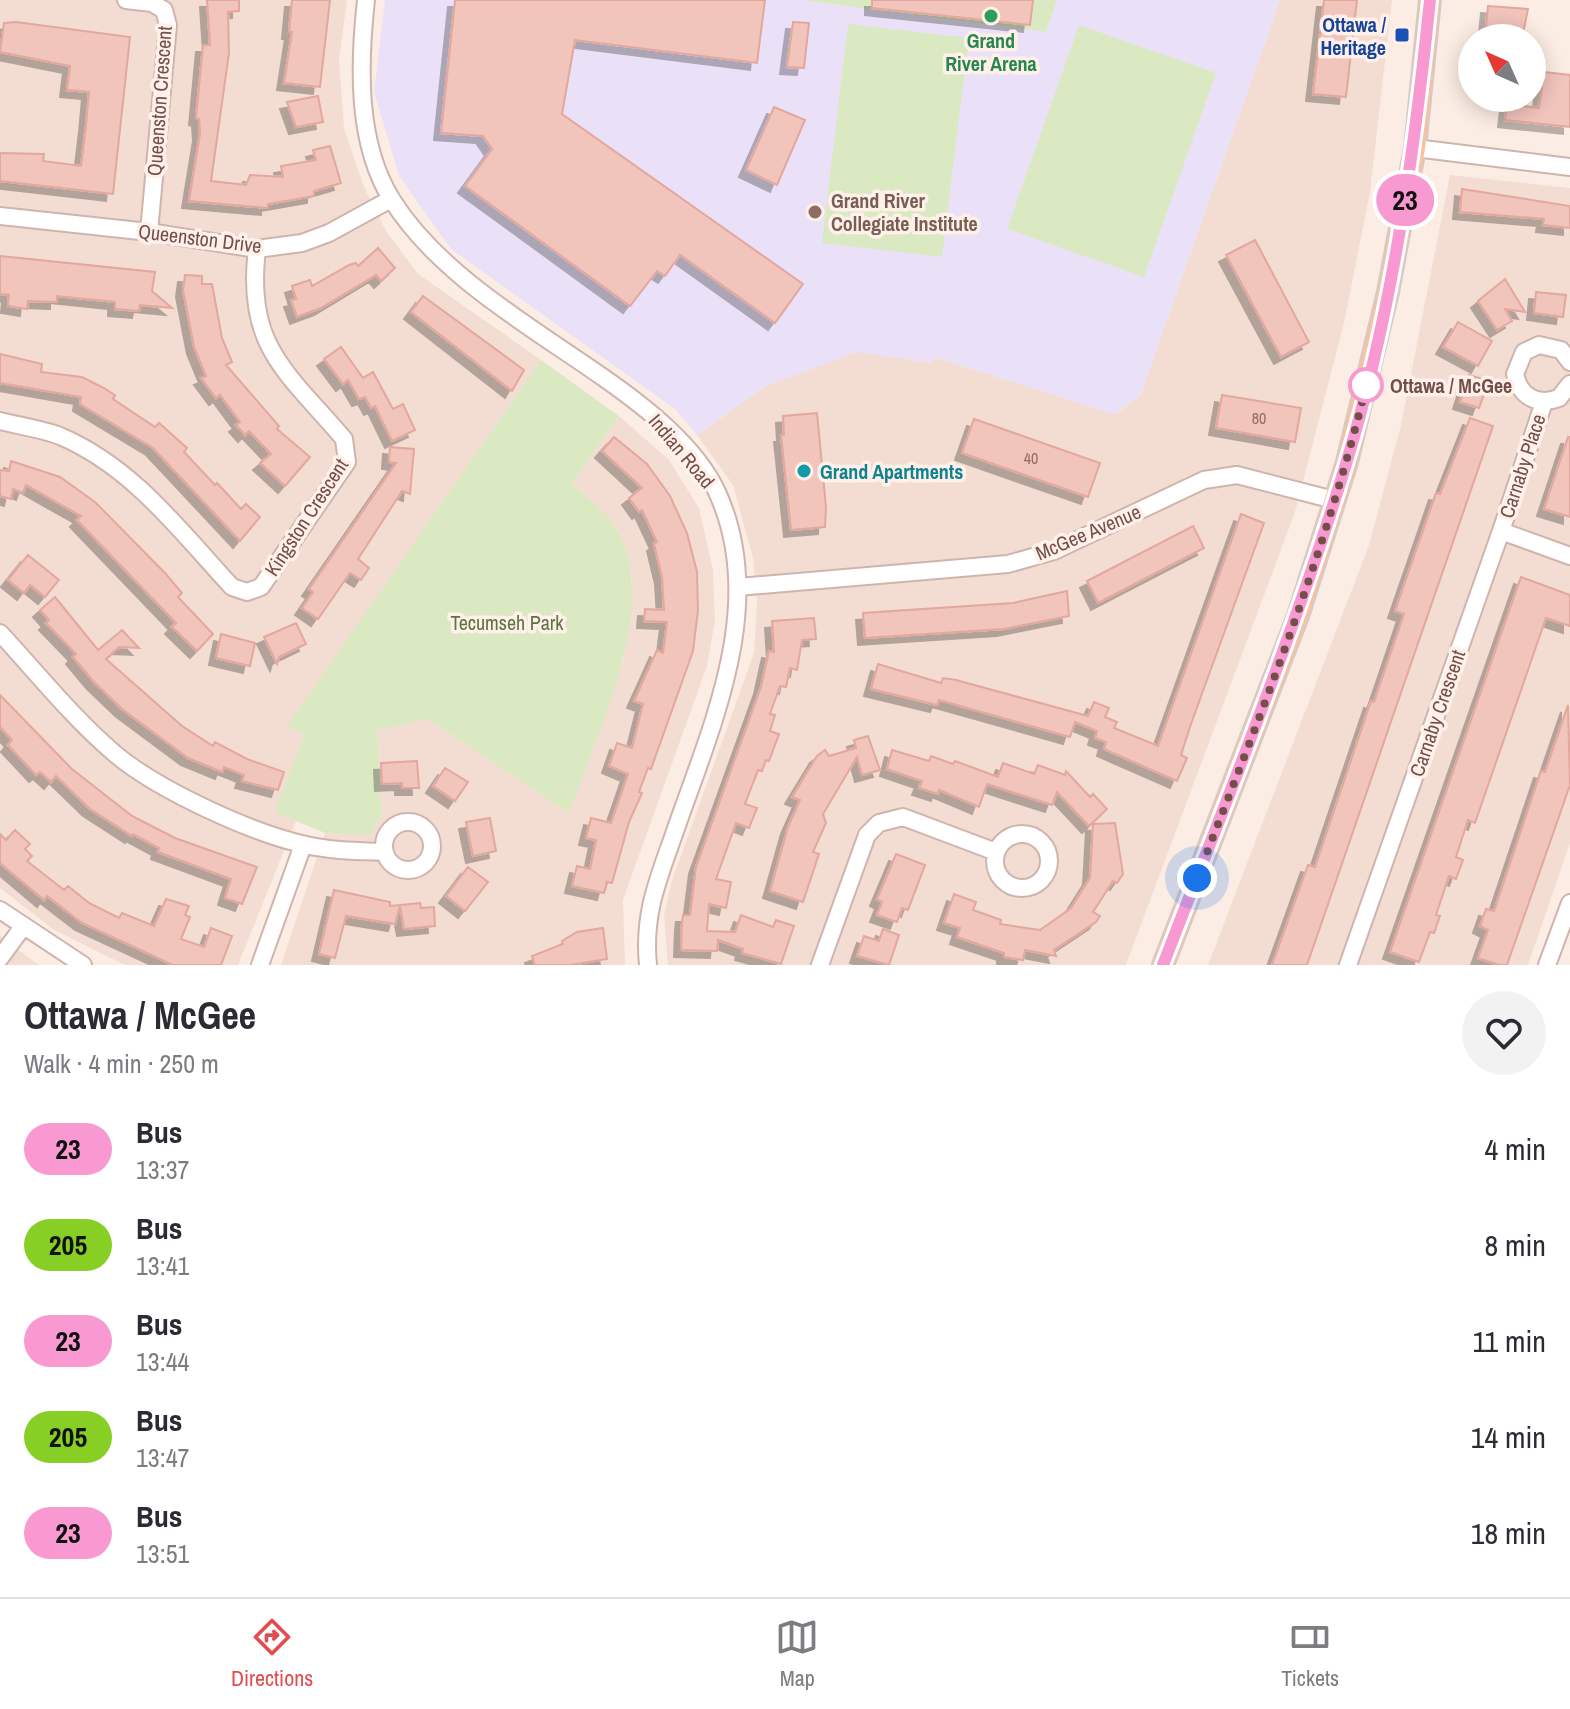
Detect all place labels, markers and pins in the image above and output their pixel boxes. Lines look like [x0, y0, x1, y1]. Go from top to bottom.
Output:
marker: Grand River Arena [982, 7, 1000, 25]
place label: Ottawa / Heritage [1320, 11, 1386, 61]
marker: Ottawa / Heritage [1393, 26, 1411, 44]
place label: Grand River Arena [945, 27, 1037, 77]
place label: Grand River Collegiate Institute [831, 187, 978, 237]
marker: Grand River Collegiate Institute [806, 203, 824, 221]
marker: Ottawa / McGee [1349, 368, 1383, 402]
place label: Ottawa / McGee [1390, 372, 1512, 399]
place label: Grand Apartments [820, 458, 963, 485]
marker: Grand Apartments [795, 462, 813, 480]

